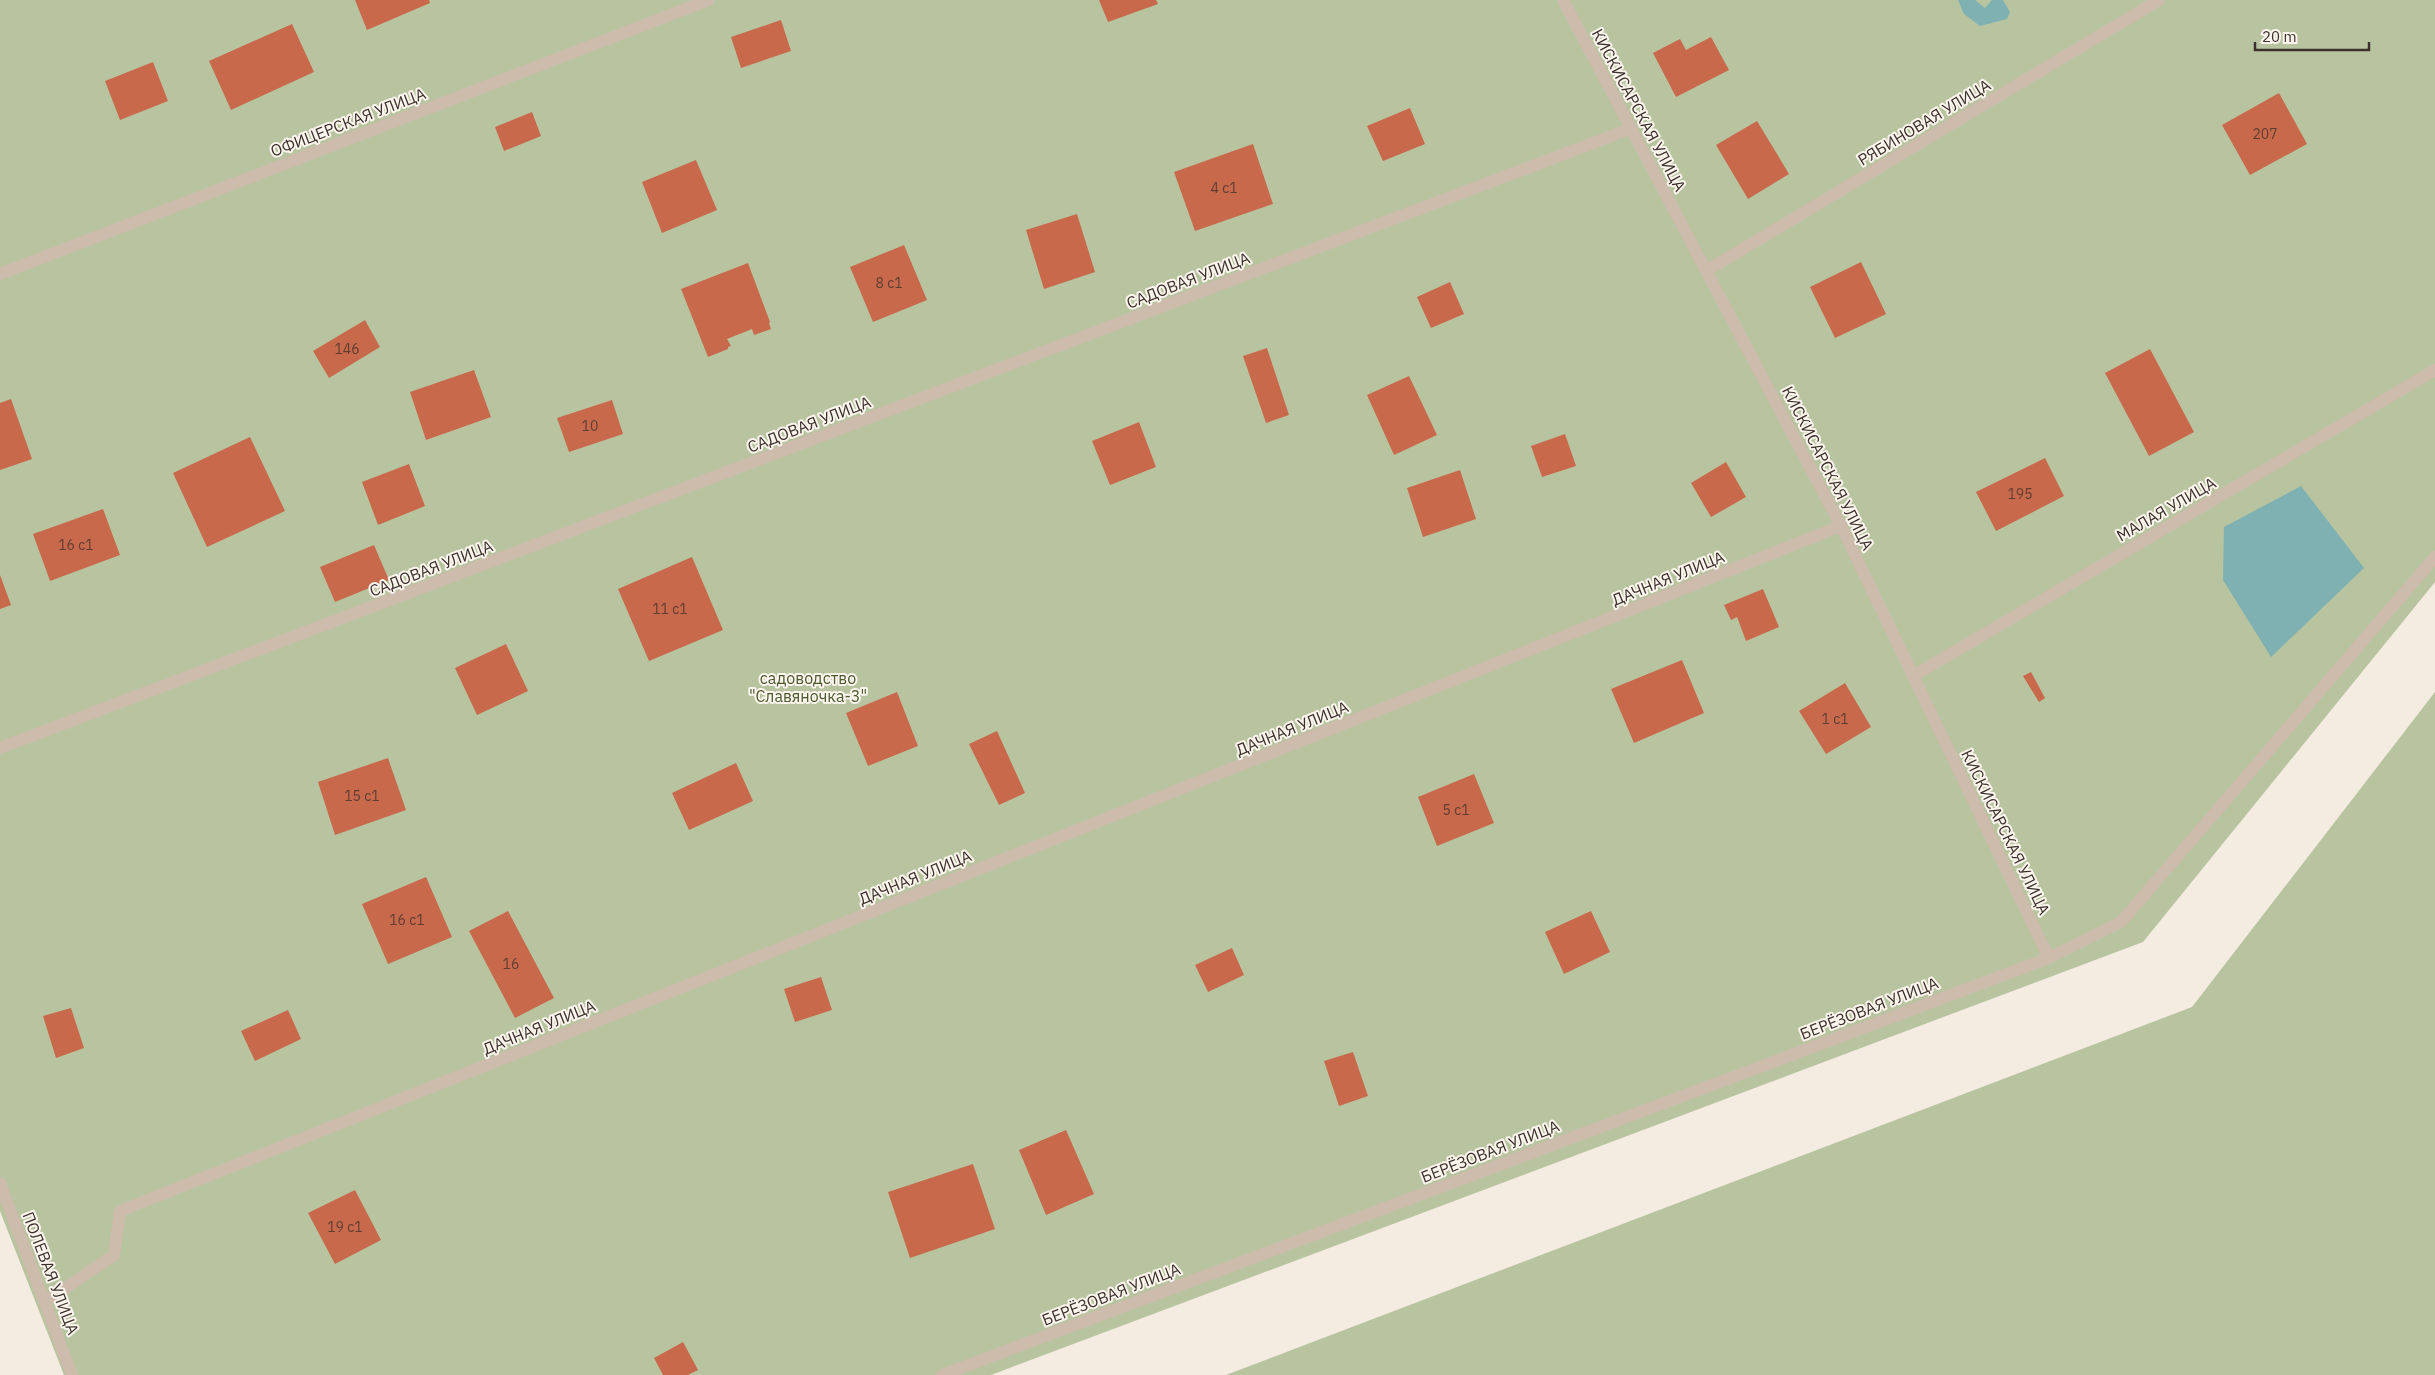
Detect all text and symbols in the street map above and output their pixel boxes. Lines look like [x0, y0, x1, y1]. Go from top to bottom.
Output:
scale bar [2255, 20, 2369, 52]
street label: КИСКИСАРСКАЯ УЛИЦА [1588, 25, 1690, 195]
text: 20 m [2262, 27, 2297, 46]
street label: РЯБИНОВАЯ УЛИЦА [1854, 74, 1994, 170]
street label: ОФИЦЕРСКАЯ УЛИЦА [268, 83, 428, 161]
house number: 207 [2252, 125, 2278, 143]
house number: 4 с1 [1210, 179, 1238, 197]
street label: САДОВАЯ УЛИЦА [1123, 247, 1253, 313]
house number: 8 с1 [875, 274, 903, 292]
house number: 146 [334, 340, 360, 358]
street label: КИСКИСАРСКАЯ УЛИЦА [1778, 383, 1878, 553]
street label: САДОВАЯ УЛИЦА [744, 391, 874, 457]
house number: 10 [582, 417, 598, 435]
street label: МАЛАЯ УЛИЦА [2113, 472, 2219, 546]
house number: 195 [2007, 485, 2033, 503]
street label: САДОВАЯ УЛИЦА [366, 535, 496, 601]
house number: 16 с1 [58, 536, 94, 554]
street label: ДАЧНАЯ УЛИЦА [1609, 546, 1727, 610]
house number: 11 с1 [652, 600, 688, 618]
park label: садоводство "Славяночка-3" [749, 668, 867, 706]
street label: ДАЧНАЯ УЛИЦА [1233, 696, 1351, 760]
house number: 1 с1 [1821, 710, 1849, 728]
street label: КИСКИСАРСКАЯ УЛИЦА [1957, 746, 2055, 918]
house number: 15 с1 [344, 787, 380, 805]
house number: 5 с1 [1442, 801, 1470, 819]
street label: ДАЧНАЯ УЛИЦА [856, 845, 974, 909]
house number: 16 с1 [389, 911, 425, 929]
house number: 16 [503, 955, 519, 973]
street label: БЕРЁЗОВАЯ УЛИЦА [1797, 972, 1941, 1044]
street label: ДАЧНАЯ УЛИЦА [480, 995, 598, 1059]
street label: БЕРЁЗОВАЯ УЛИЦА [1418, 1115, 1562, 1187]
street label: ПОЛЕВАЯ УЛИЦА [18, 1209, 84, 1337]
house number: 19 с1 [327, 1218, 363, 1236]
street label: БЕРЁЗОВАЯ УЛИЦА [1039, 1258, 1183, 1330]

